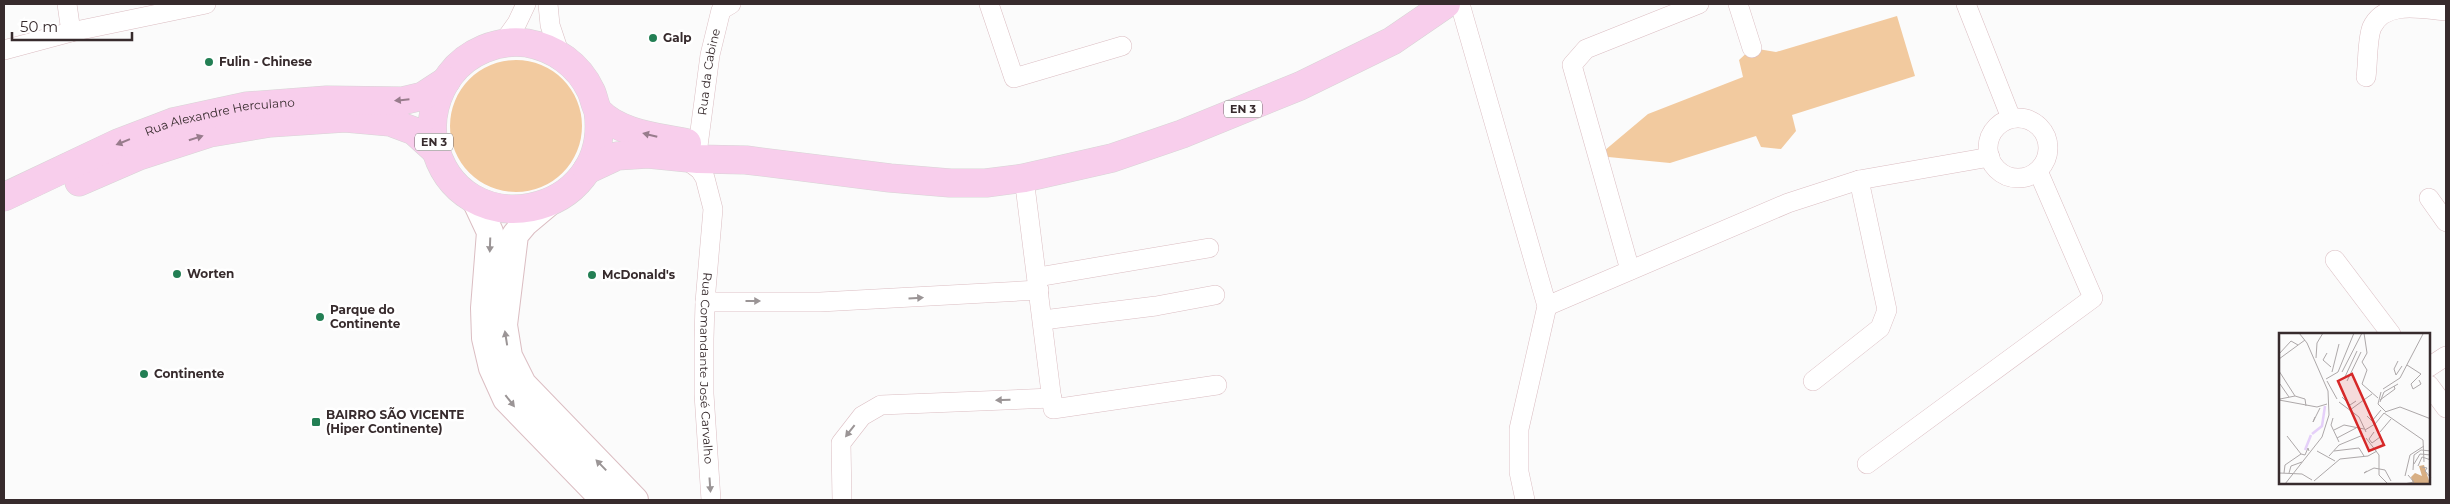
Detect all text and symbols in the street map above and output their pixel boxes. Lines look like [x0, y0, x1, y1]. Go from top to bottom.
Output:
scale bar [12, 10, 132, 42]
text: 50 m [20, 17, 58, 36]
street label: Rua da Cabine [694, 27, 723, 116]
place label: Galp [663, 30, 692, 45]
marker: Galp [647, 32, 659, 44]
place label: Fulin - Chinese [219, 54, 313, 69]
marker: Fulin - Chinese [203, 56, 215, 68]
street label: Rua Alexandre Herculano [142, 94, 295, 139]
one-way arrow [394, 96, 410, 104]
road number: EN 3 [1224, 100, 1262, 118]
one-way arrow [643, 130, 658, 138]
one-way arrow [188, 134, 203, 141]
road number: EN 3 [415, 134, 453, 150]
one-way arrow [115, 138, 130, 146]
one-way arrow [486, 237, 494, 253]
place label: Worten [187, 266, 234, 281]
place label: McDonald's [602, 267, 676, 282]
marker: Worten [171, 268, 183, 280]
marker: McDonald's [586, 269, 598, 281]
street label: Rua Comandante José Carvalho [697, 272, 717, 464]
one-way arrow [908, 294, 924, 302]
one-way arrow [746, 297, 762, 305]
place label: Parque do Continente [330, 302, 401, 331]
marker: Parque do Continente [314, 311, 326, 323]
one-way arrow [501, 329, 509, 345]
inset map [2279, 333, 2430, 484]
place label: Continente [154, 366, 225, 381]
marker: Continente [138, 368, 150, 380]
one-way arrow [504, 395, 515, 408]
one-way arrow [995, 396, 1011, 404]
place label: BAIRRO SÃO VICENTE (Hiper Continente) [326, 407, 464, 436]
marker: BAIRRO SÃO VICENTE (Hiper Continente) [310, 416, 322, 428]
one-way arrow [845, 424, 856, 437]
one-way arrow [595, 459, 607, 471]
one-way arrow [707, 477, 715, 493]

